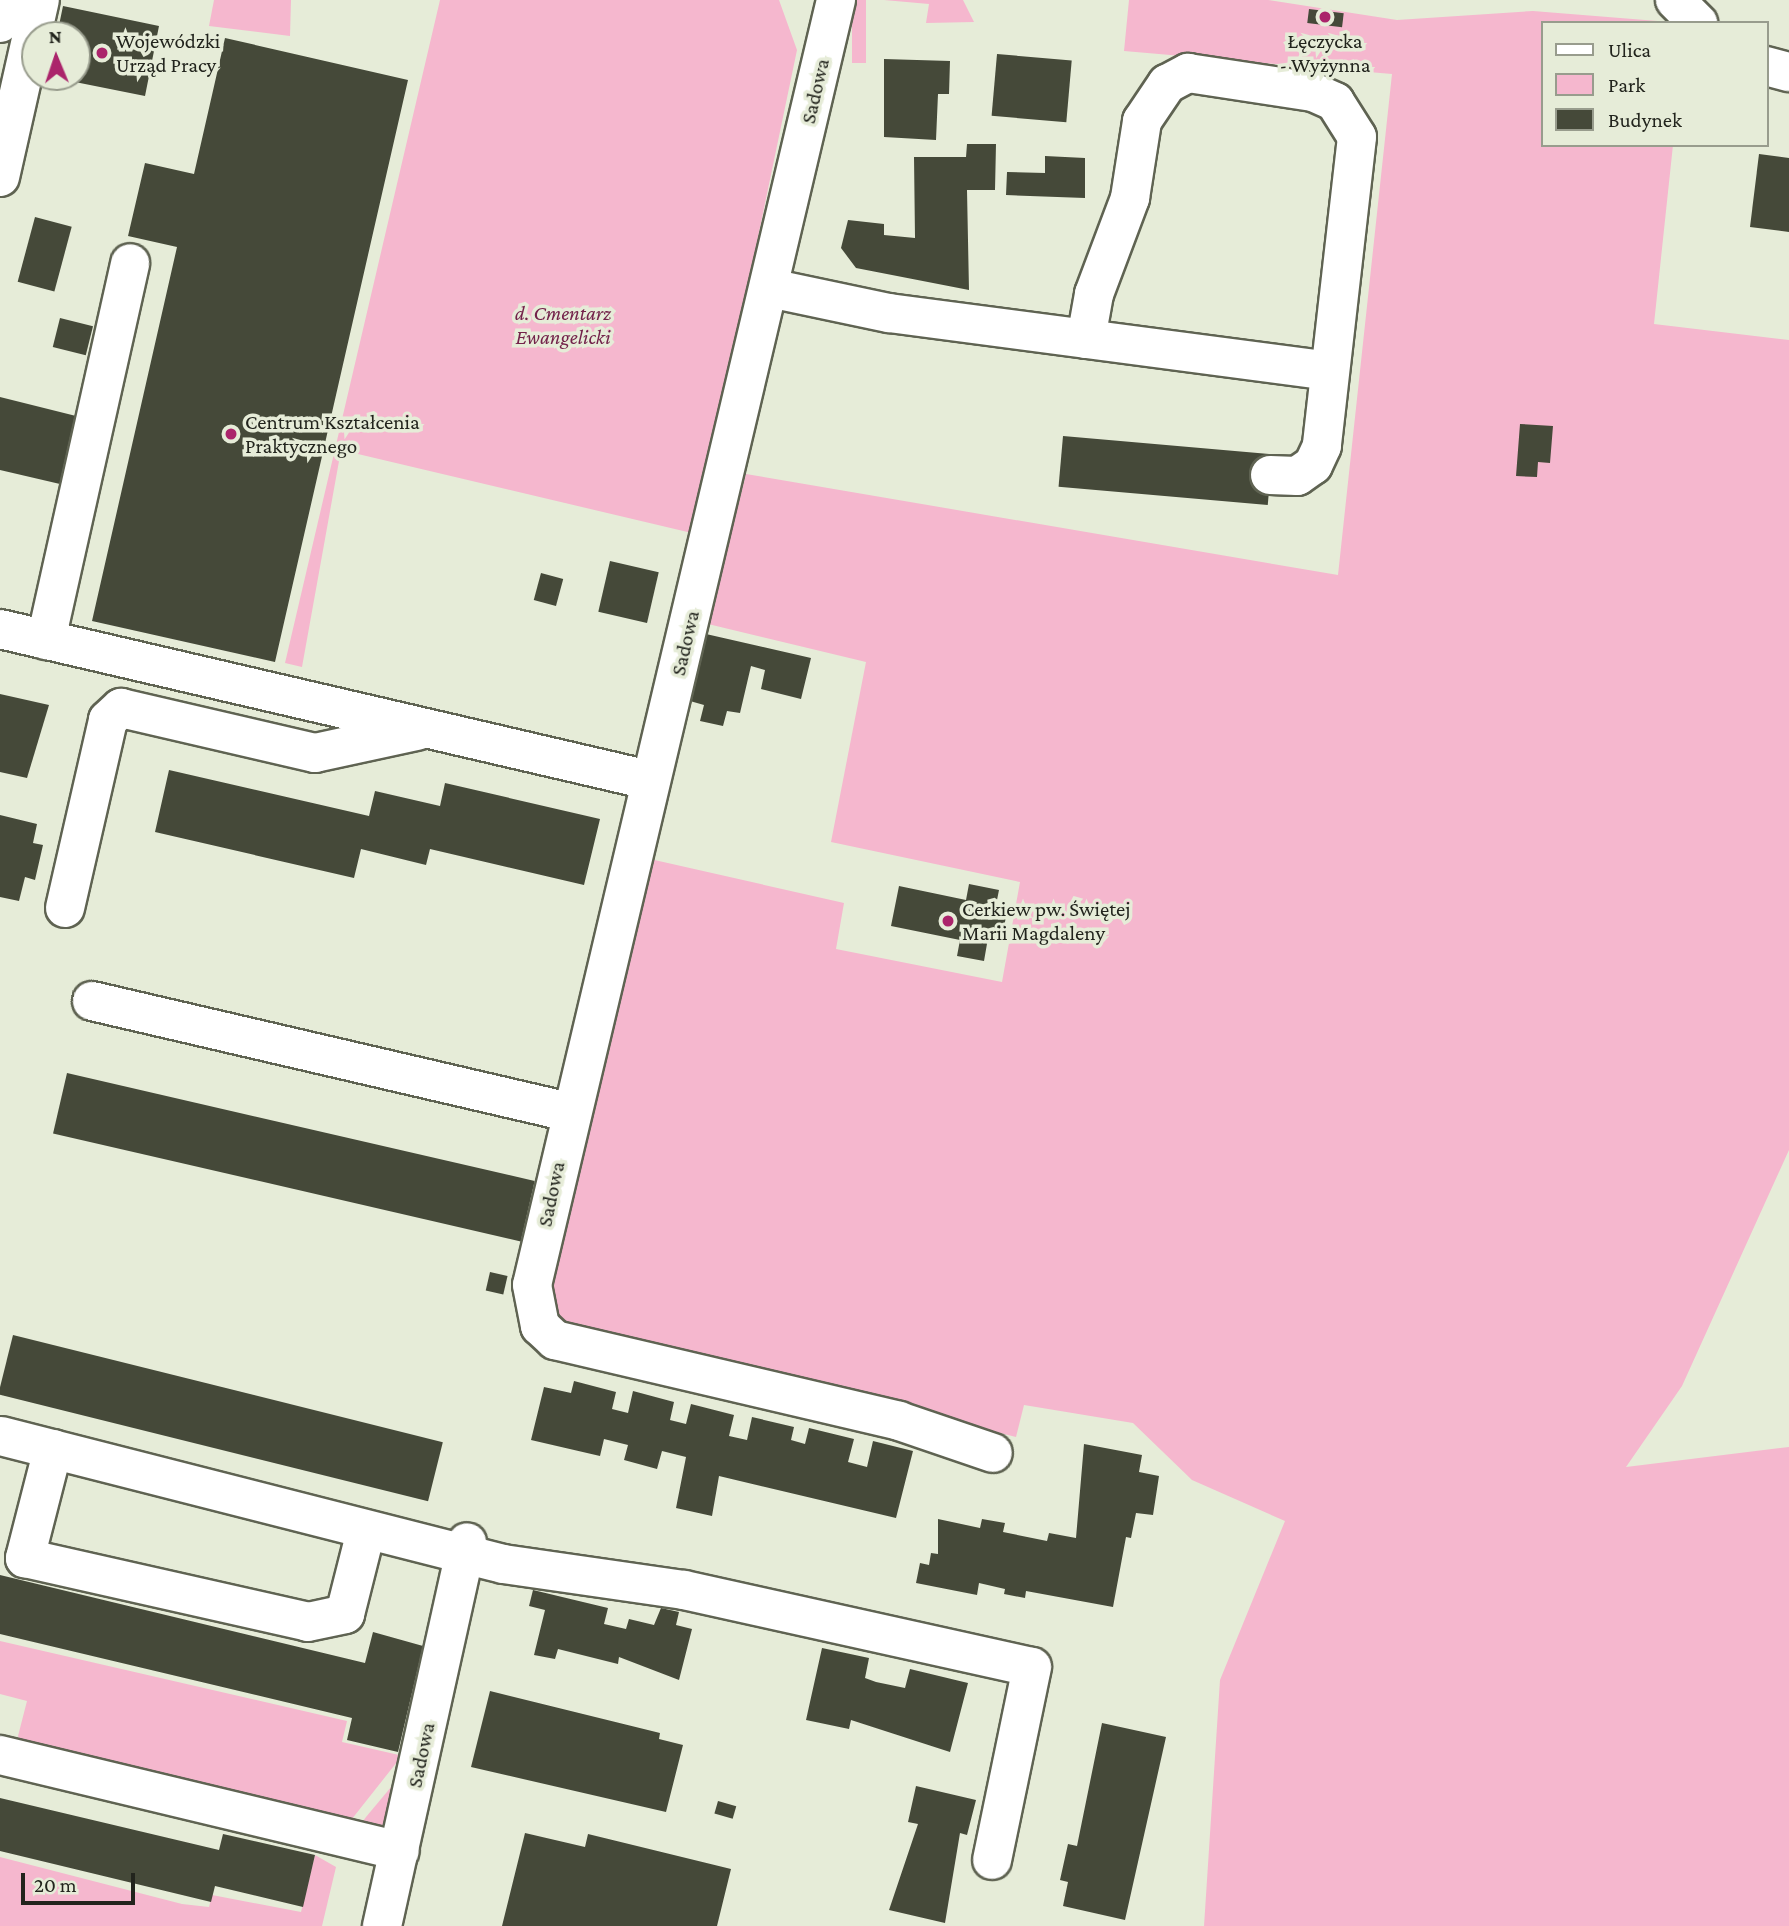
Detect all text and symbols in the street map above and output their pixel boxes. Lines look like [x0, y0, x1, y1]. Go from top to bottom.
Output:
marker: Łęczycka - Wyżynna [1317, 9, 1333, 25]
north arrow [21, 21, 91, 91]
legend [1540, 21, 1768, 147]
text: N [48, 26, 62, 47]
place label: Wojewódzki Urząd Pracy [116, 28, 220, 78]
place label: Łęczycka - Wyżynna [1279, 28, 1371, 78]
text: Ulica [1608, 38, 1651, 62]
marker: Wojewódzki Urząd Pracy [94, 45, 110, 61]
street label: Sadowa [795, 56, 835, 126]
text: Park [1608, 73, 1645, 97]
text: Budynek [1608, 108, 1682, 132]
park label: d. Cmentarz Ewangelicki [515, 300, 611, 350]
place label: Centrum Kształcenia Praktycznego [245, 409, 420, 459]
marker: Centrum Kształcenia Praktycznego [223, 426, 239, 442]
street label: Sadowa [665, 608, 705, 678]
place label: Cerkiew pw. Świętej Marii Magdaleny [962, 896, 1130, 946]
marker: Cerkiew pw. Świętej Marii Magdaleny [940, 913, 956, 929]
street label: Sadowa [532, 1159, 570, 1229]
street label: Sadowa [402, 1720, 440, 1790]
scale bar [24, 1860, 138, 1904]
text: 20 m [34, 1873, 77, 1897]

